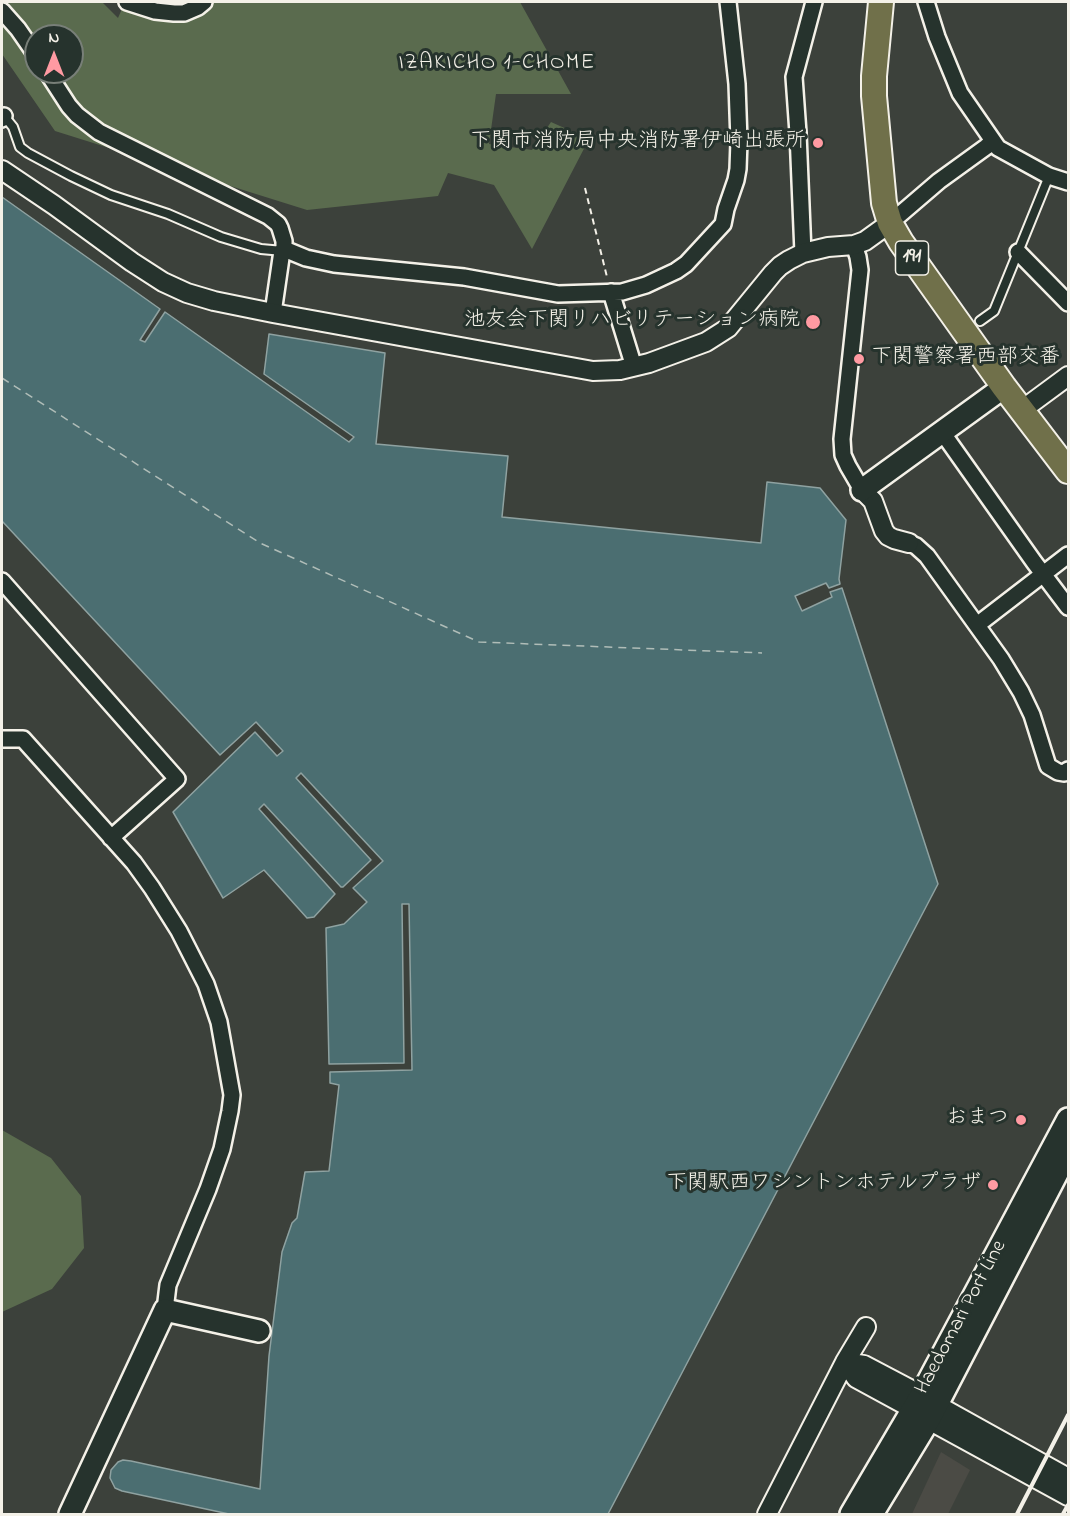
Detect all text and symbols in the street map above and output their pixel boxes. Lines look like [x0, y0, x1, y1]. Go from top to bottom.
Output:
north arrow [24, 24, 84, 84]
text: N [49, 26, 59, 50]
district label: IZAKICHO 1-CHOME [398, 51, 596, 77]
place label: 下関市消防局中央消防署伊崎出張所 [470, 130, 806, 156]
marker: 下関市消防局中央消防署伊崎出張所 [811, 136, 825, 150]
road number: 191 [896, 241, 928, 275]
place label: 池友会下関リハビリテーション病院 [464, 309, 800, 335]
marker: 池友会下関リハビリテーション病院 [804, 313, 822, 331]
place label: 下関警察署西部交番 [871, 346, 1060, 372]
marker: 下関警察署西部交番 [852, 352, 866, 366]
place label: おまつ [946, 1107, 1009, 1133]
marker: おまつ [1014, 1113, 1028, 1127]
place label: 下関駅西ワシントンホテルプラザ [666, 1172, 981, 1198]
marker: 下関駅西ワシントンホテルプラザ [986, 1178, 1000, 1192]
street label: Haedomari Port Line [911, 1237, 1013, 1399]

